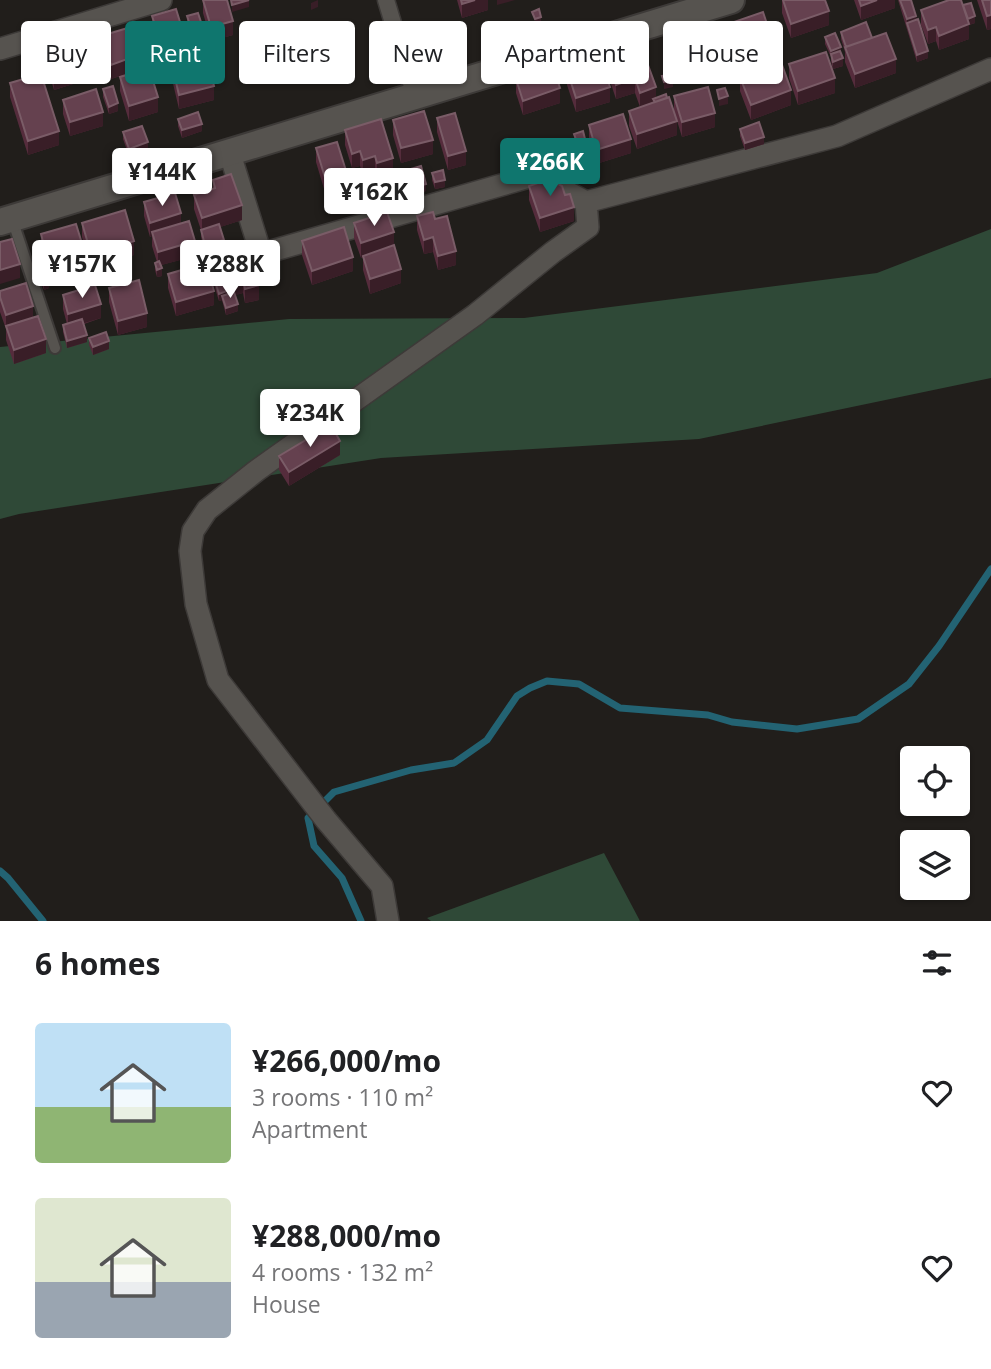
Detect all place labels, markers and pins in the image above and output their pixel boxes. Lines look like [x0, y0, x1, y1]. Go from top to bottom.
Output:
pin: ¥266K [501, 138, 599, 198]
pin: ¥144K [113, 148, 211, 208]
pin: ¥162K [325, 168, 423, 228]
pin: ¥157K [33, 240, 131, 300]
pin: ¥288K [181, 240, 279, 300]
pin: ¥234K [261, 390, 359, 449]

